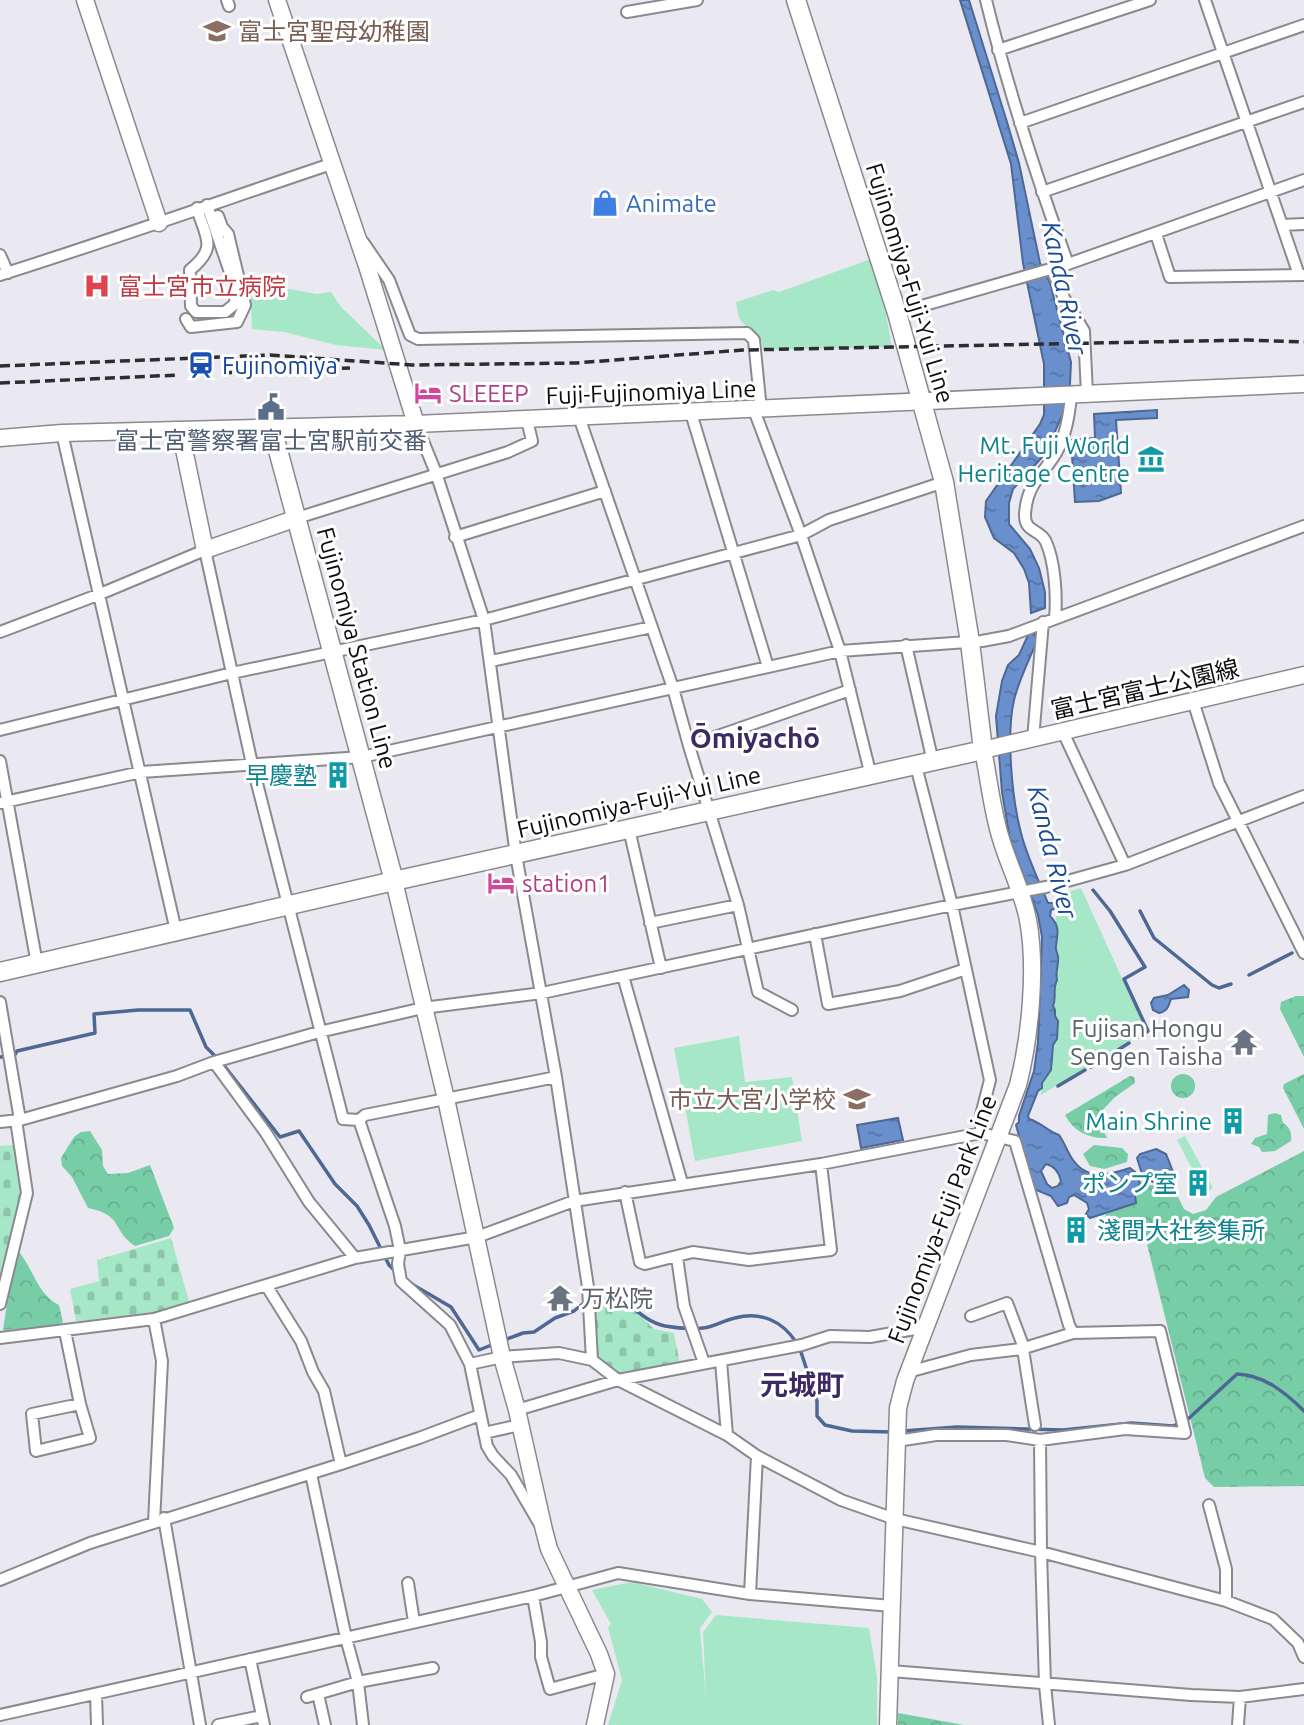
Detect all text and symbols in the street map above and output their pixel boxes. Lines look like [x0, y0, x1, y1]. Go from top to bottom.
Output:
school or university icon: 富士宮聖母幼稚園 [202, 16, 232, 46]
place label: 富士宮聖母幼稚園 [238, 18, 430, 45]
street label: Fujinomiya-Fuji-Yui Line [861, 160, 959, 406]
shop icon: Animate [590, 188, 620, 218]
place label: Animate [626, 190, 717, 217]
water label: Kanda River [1037, 219, 1094, 359]
hospital icon: 富士宮市立病院 [82, 271, 112, 301]
place label: 富士宮市立病院 [118, 273, 286, 300]
station icon: Fujinomiya [186, 350, 216, 380]
place label: Fujinomiya [222, 352, 338, 379]
street label: Fuji-Fujinomiya Line [545, 375, 757, 409]
hotel icon: SLEEEP [413, 378, 443, 408]
place label: SLEEEP [449, 380, 529, 407]
public building icon: 富士宮警察署富士宮駅前交番 [256, 392, 286, 422]
place label: 富士宮警察署富士宮駅前交番 [115, 427, 427, 454]
place label: Mt. Fuji World Heritage Centre [957, 432, 1130, 487]
museum icon: Mt. Fuji World Heritage Centre [1136, 444, 1166, 474]
street label: Fujinomiya Station Line [312, 524, 402, 772]
street label: 富士宮富士公園線 [1048, 654, 1242, 724]
district label: Ōmiyachō [690, 722, 820, 753]
building icon: 早慶塾 [323, 760, 353, 790]
street label: Fujinomiya-Fuji-Yui Line [514, 761, 764, 843]
place label: 早慶塾 [245, 762, 317, 789]
water label: Kanda River [1022, 783, 1084, 922]
hotel icon: station1 [486, 868, 516, 898]
place label: station1 [522, 870, 611, 897]
place label: Fujisan Hongu Sengen Taisha [1070, 1015, 1223, 1070]
temple icon: Fujisan Hongu Sengen Taisha [1229, 1027, 1259, 1057]
school or university icon: 市立大宮小学校 [842, 1084, 872, 1114]
place label: 市立大宮小学校 [668, 1086, 836, 1113]
street label: Fujinomiya-Fuji Park Line [882, 1091, 1002, 1347]
building icon: Main Shrine [1218, 1106, 1248, 1136]
place label: Main Shrine [1086, 1108, 1212, 1135]
building icon: ポンプ室 [1183, 1168, 1213, 1198]
place label: ポンプ室 [1082, 1170, 1177, 1197]
building icon: 淺間大社参集所 [1061, 1215, 1091, 1245]
place label: 淺間大社参集所 [1097, 1217, 1265, 1244]
temple icon: 万松院 [545, 1283, 575, 1313]
place label: 万松院 [581, 1285, 653, 1312]
district label: 元城町 [760, 1369, 844, 1400]

